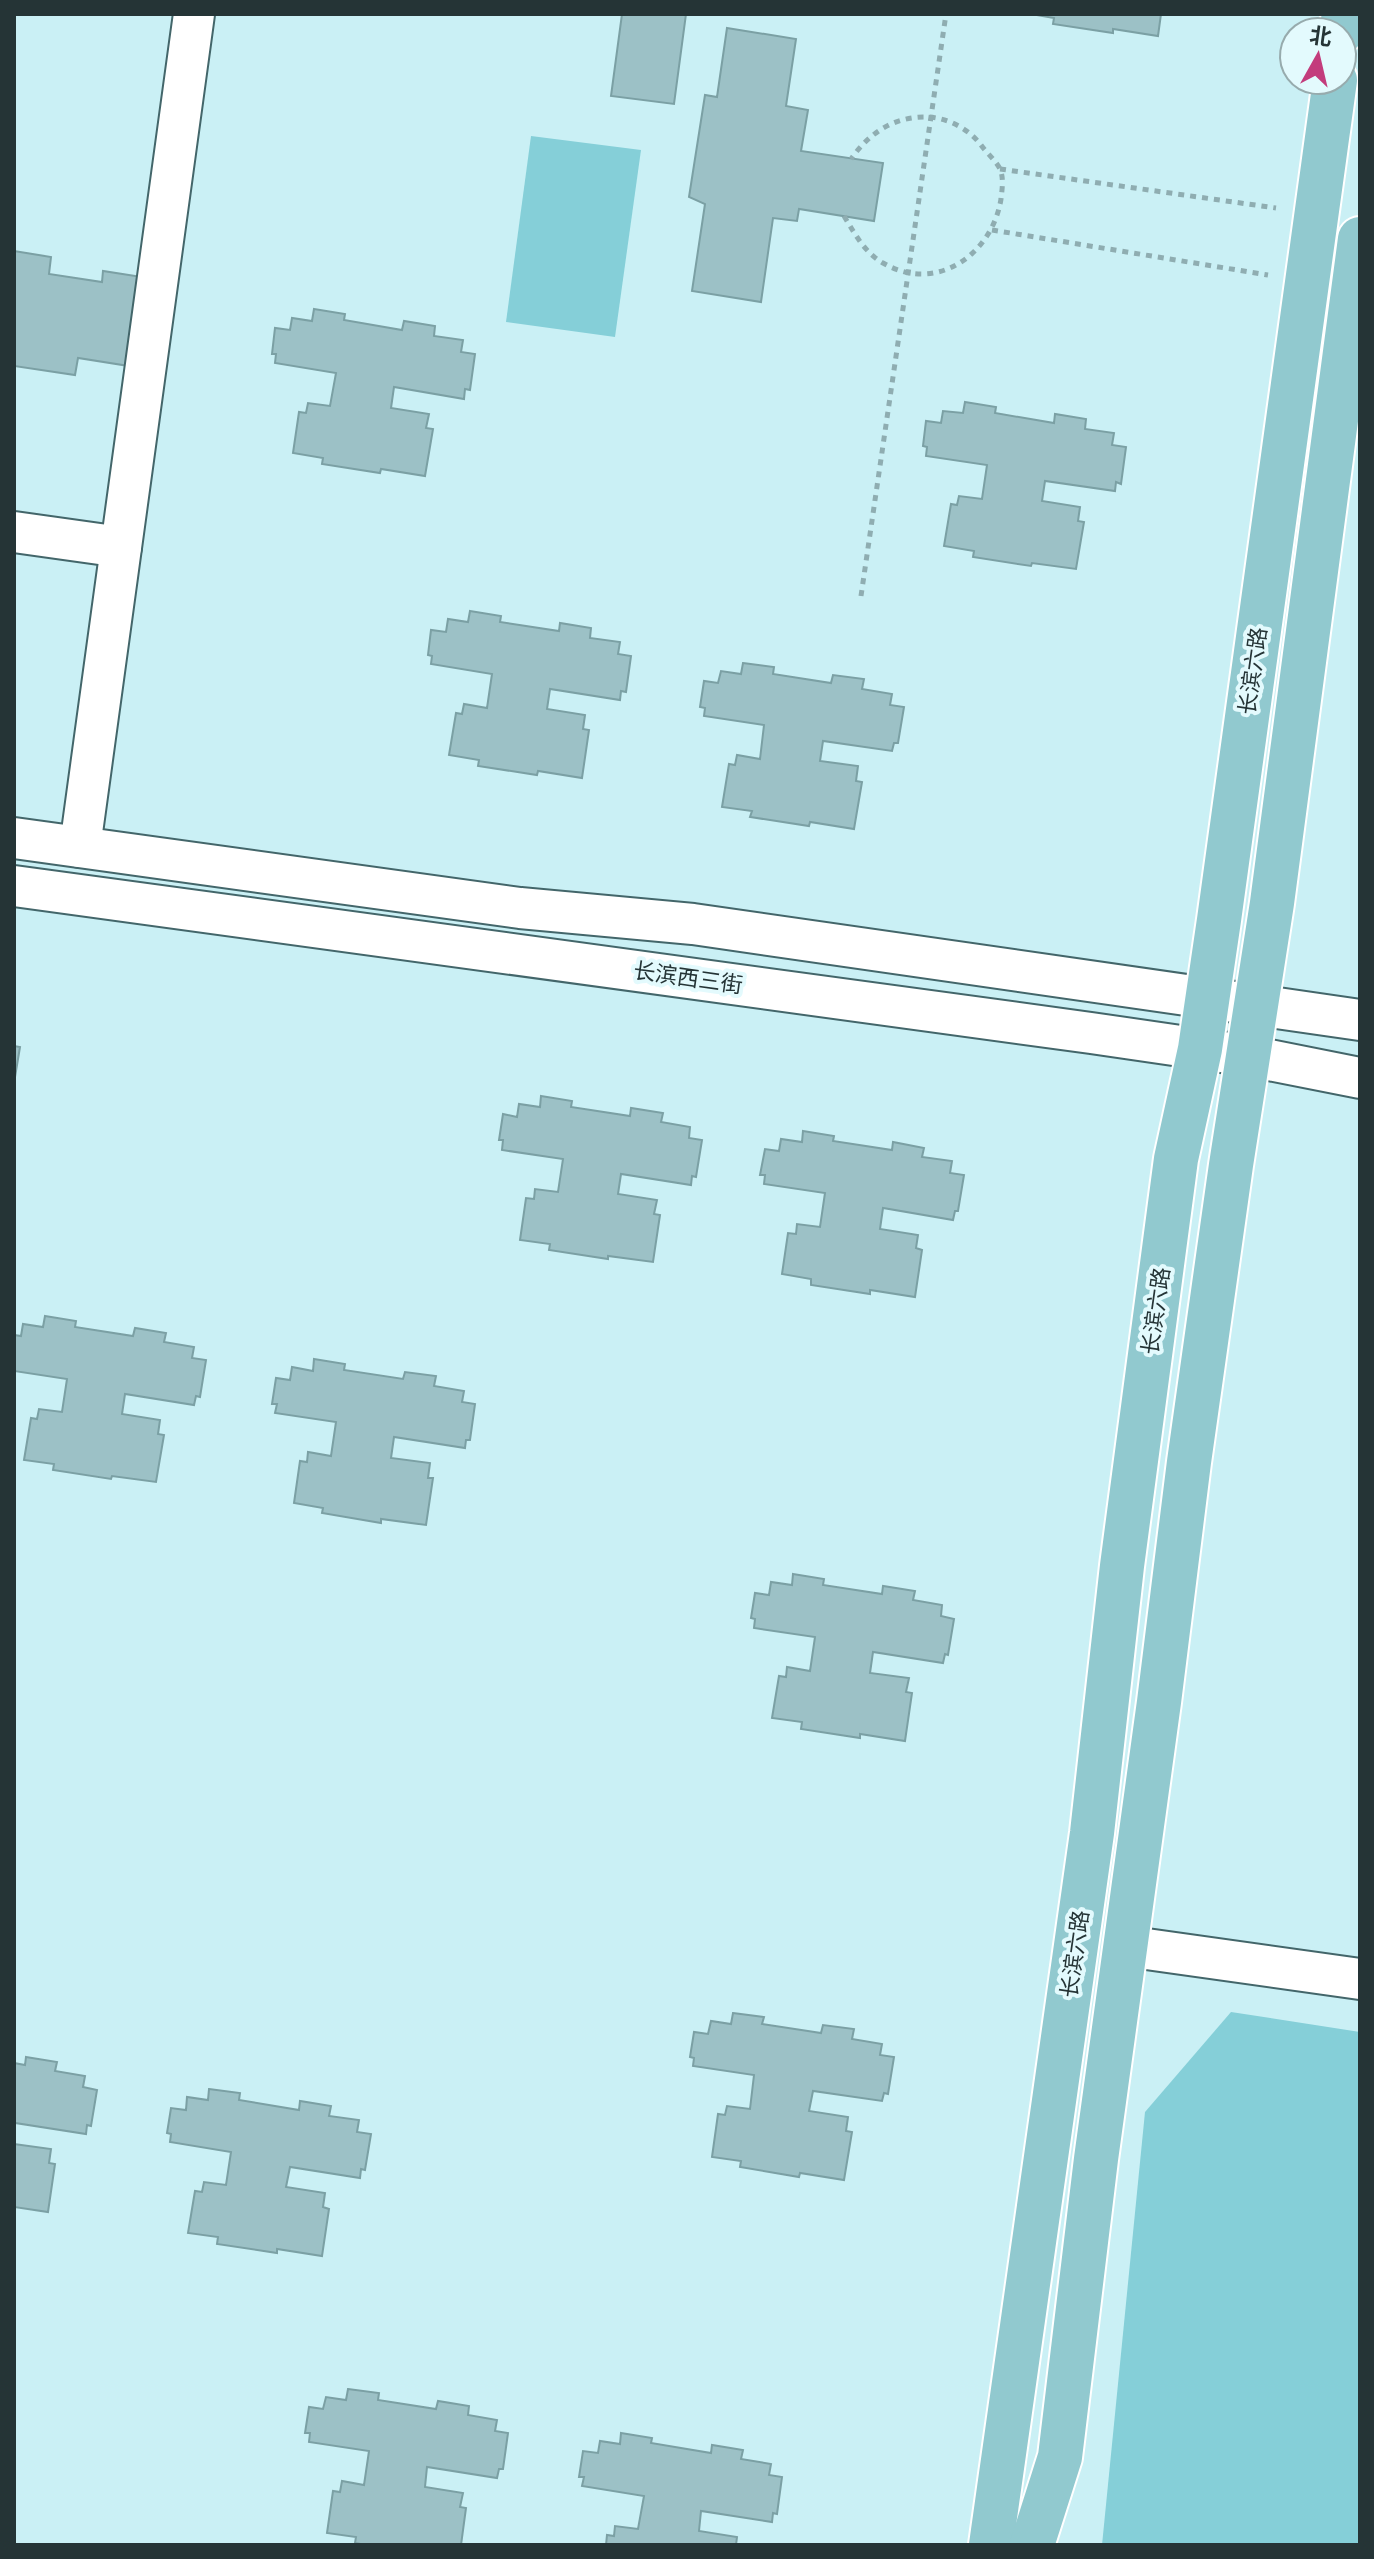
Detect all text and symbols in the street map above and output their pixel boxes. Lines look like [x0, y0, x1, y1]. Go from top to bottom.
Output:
north arrow [1278, 16, 1358, 96]
text: 北 [1308, 22, 1333, 52]
street label: 长滨六路 [1234, 626, 1272, 716]
street label: 长滨西三街 [632, 957, 744, 999]
street label: 长滨六路 [1137, 1266, 1175, 1356]
street label: 长滨六路 [1056, 1909, 1094, 1999]

